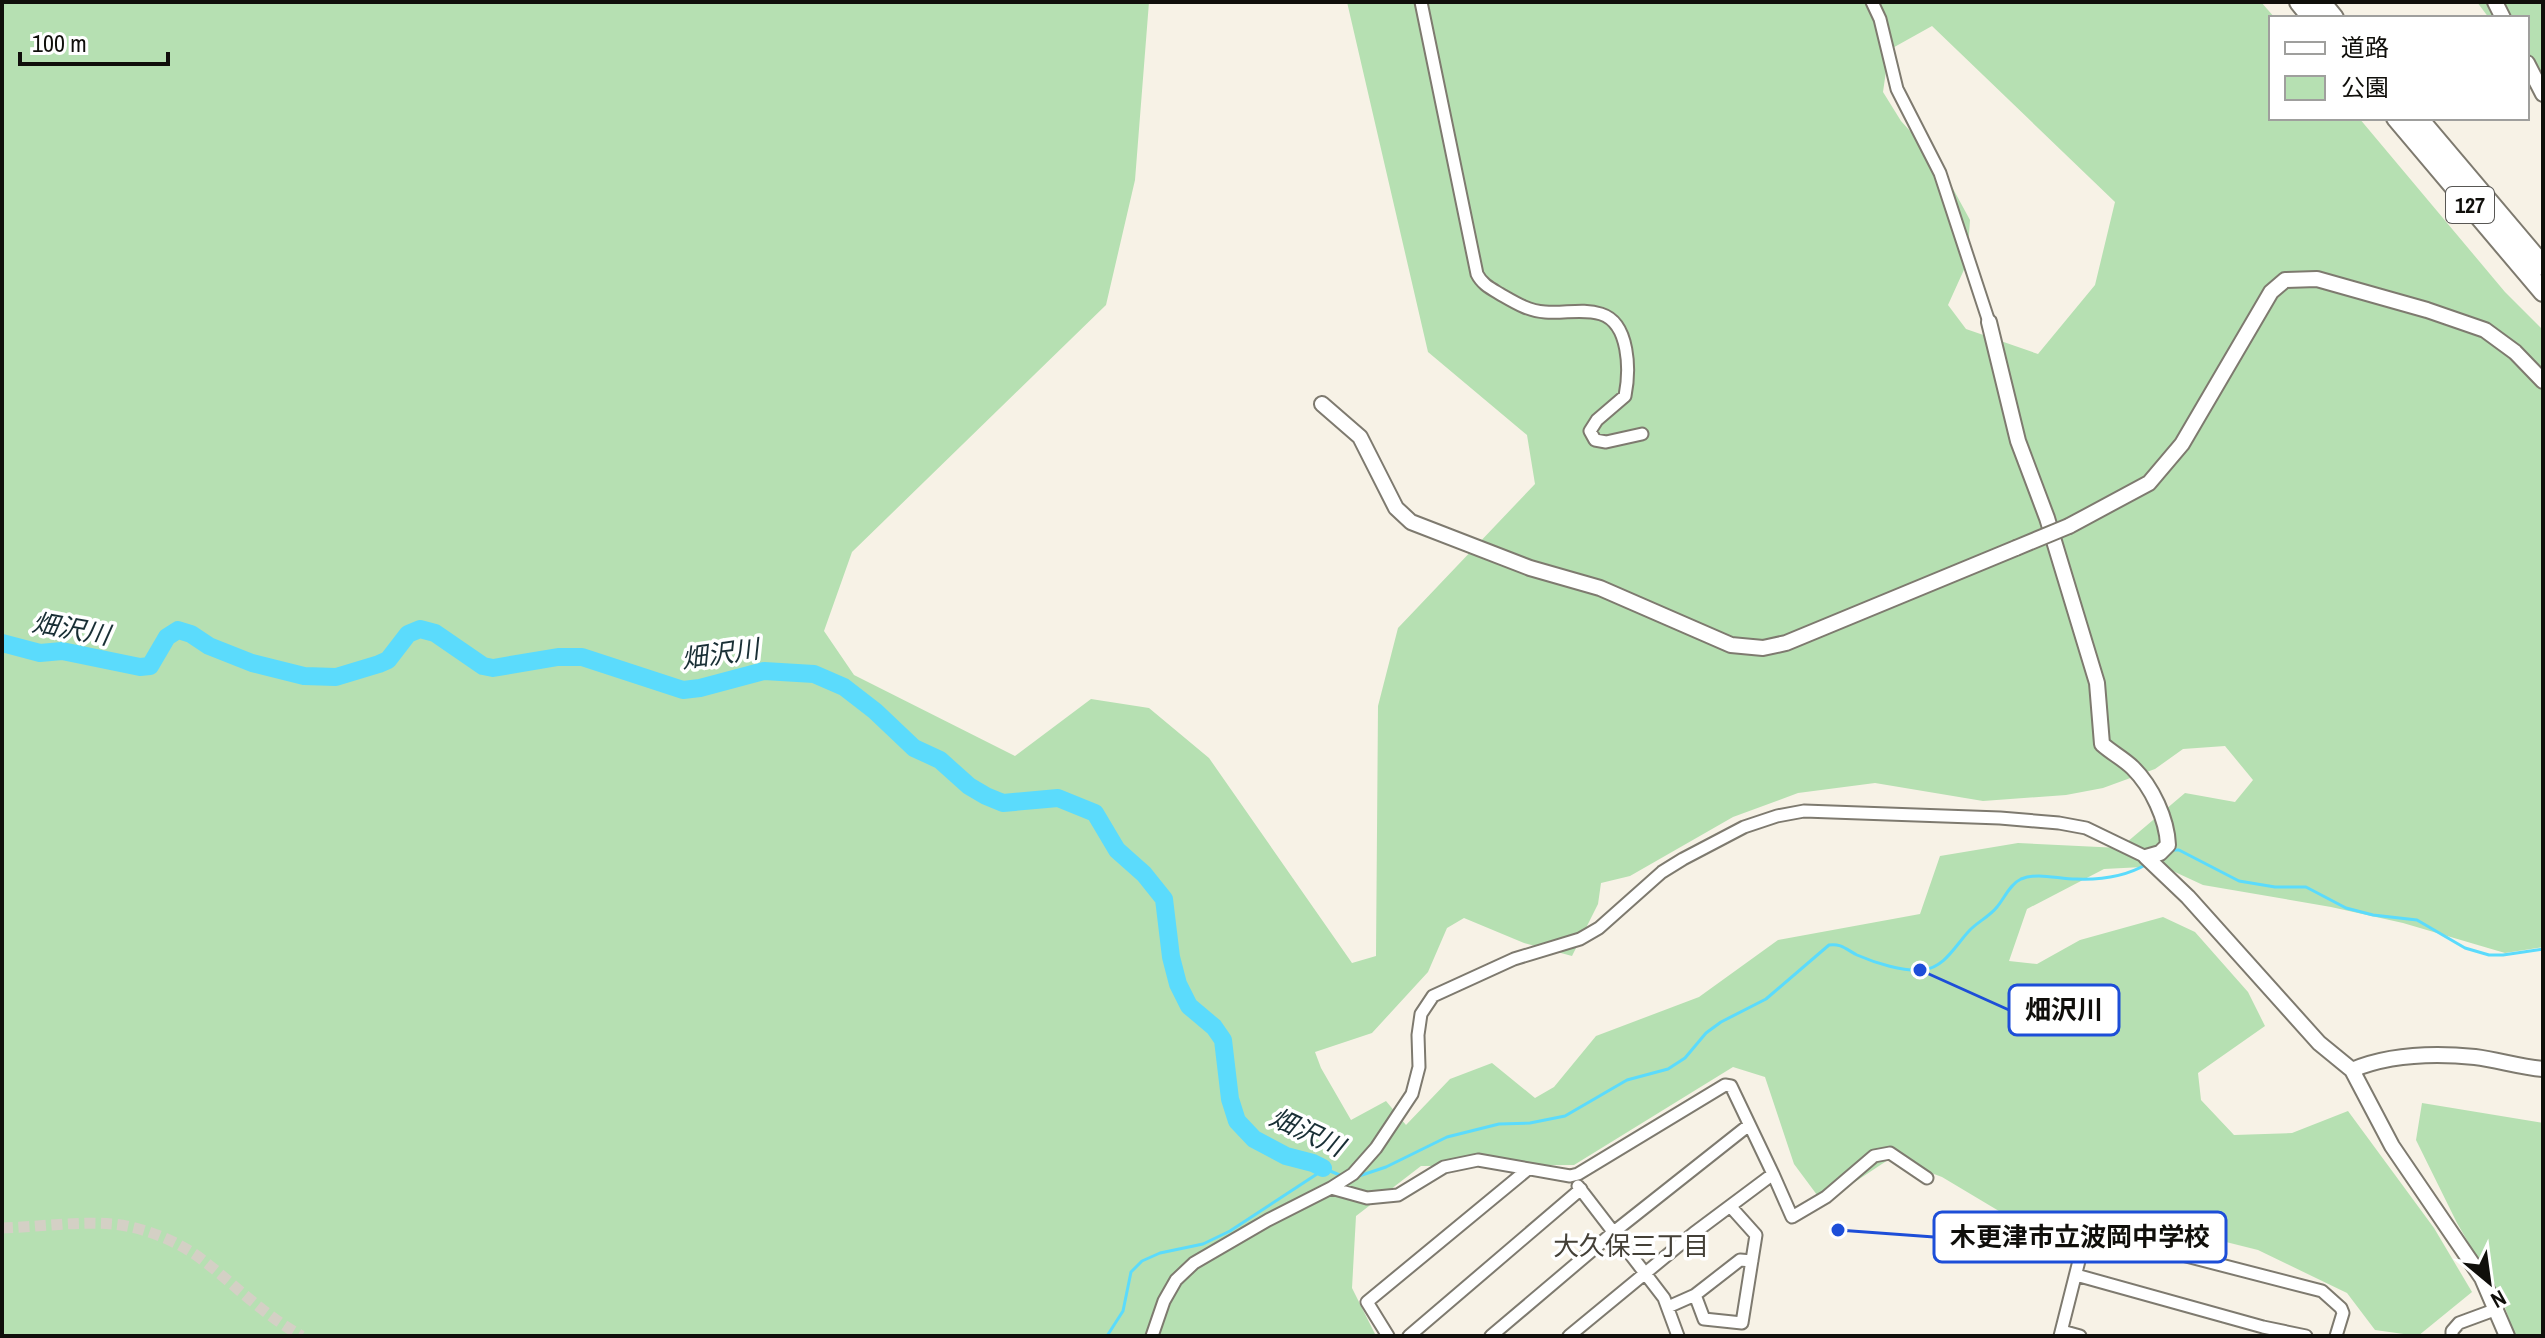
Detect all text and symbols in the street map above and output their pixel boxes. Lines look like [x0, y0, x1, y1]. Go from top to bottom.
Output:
scale bar [20, 16, 168, 66]
legend [2269, 16, 2529, 120]
text: 100 m [32, 27, 87, 59]
text: 道路 [2341, 31, 2389, 63]
text: 公園 [2341, 71, 2389, 103]
road number: 127 [2446, 187, 2494, 223]
water label: 畑沢川 [30, 604, 115, 653]
water label: 畑沢川 [679, 630, 764, 676]
callout: 畑沢川 [2009, 985, 2119, 1035]
text: 畑沢川 [2025, 992, 2103, 1027]
water label: 畑沢川 [1264, 1099, 1353, 1165]
callout: 木更津市立波岡中学校 [1934, 1212, 2226, 1262]
text: 木更津市立波岡中学校 [1950, 1219, 2210, 1254]
district label: 大久保三丁目 [1553, 1228, 1709, 1263]
north arrow [2449, 1242, 2529, 1322]
text: N [2486, 1283, 2512, 1316]

